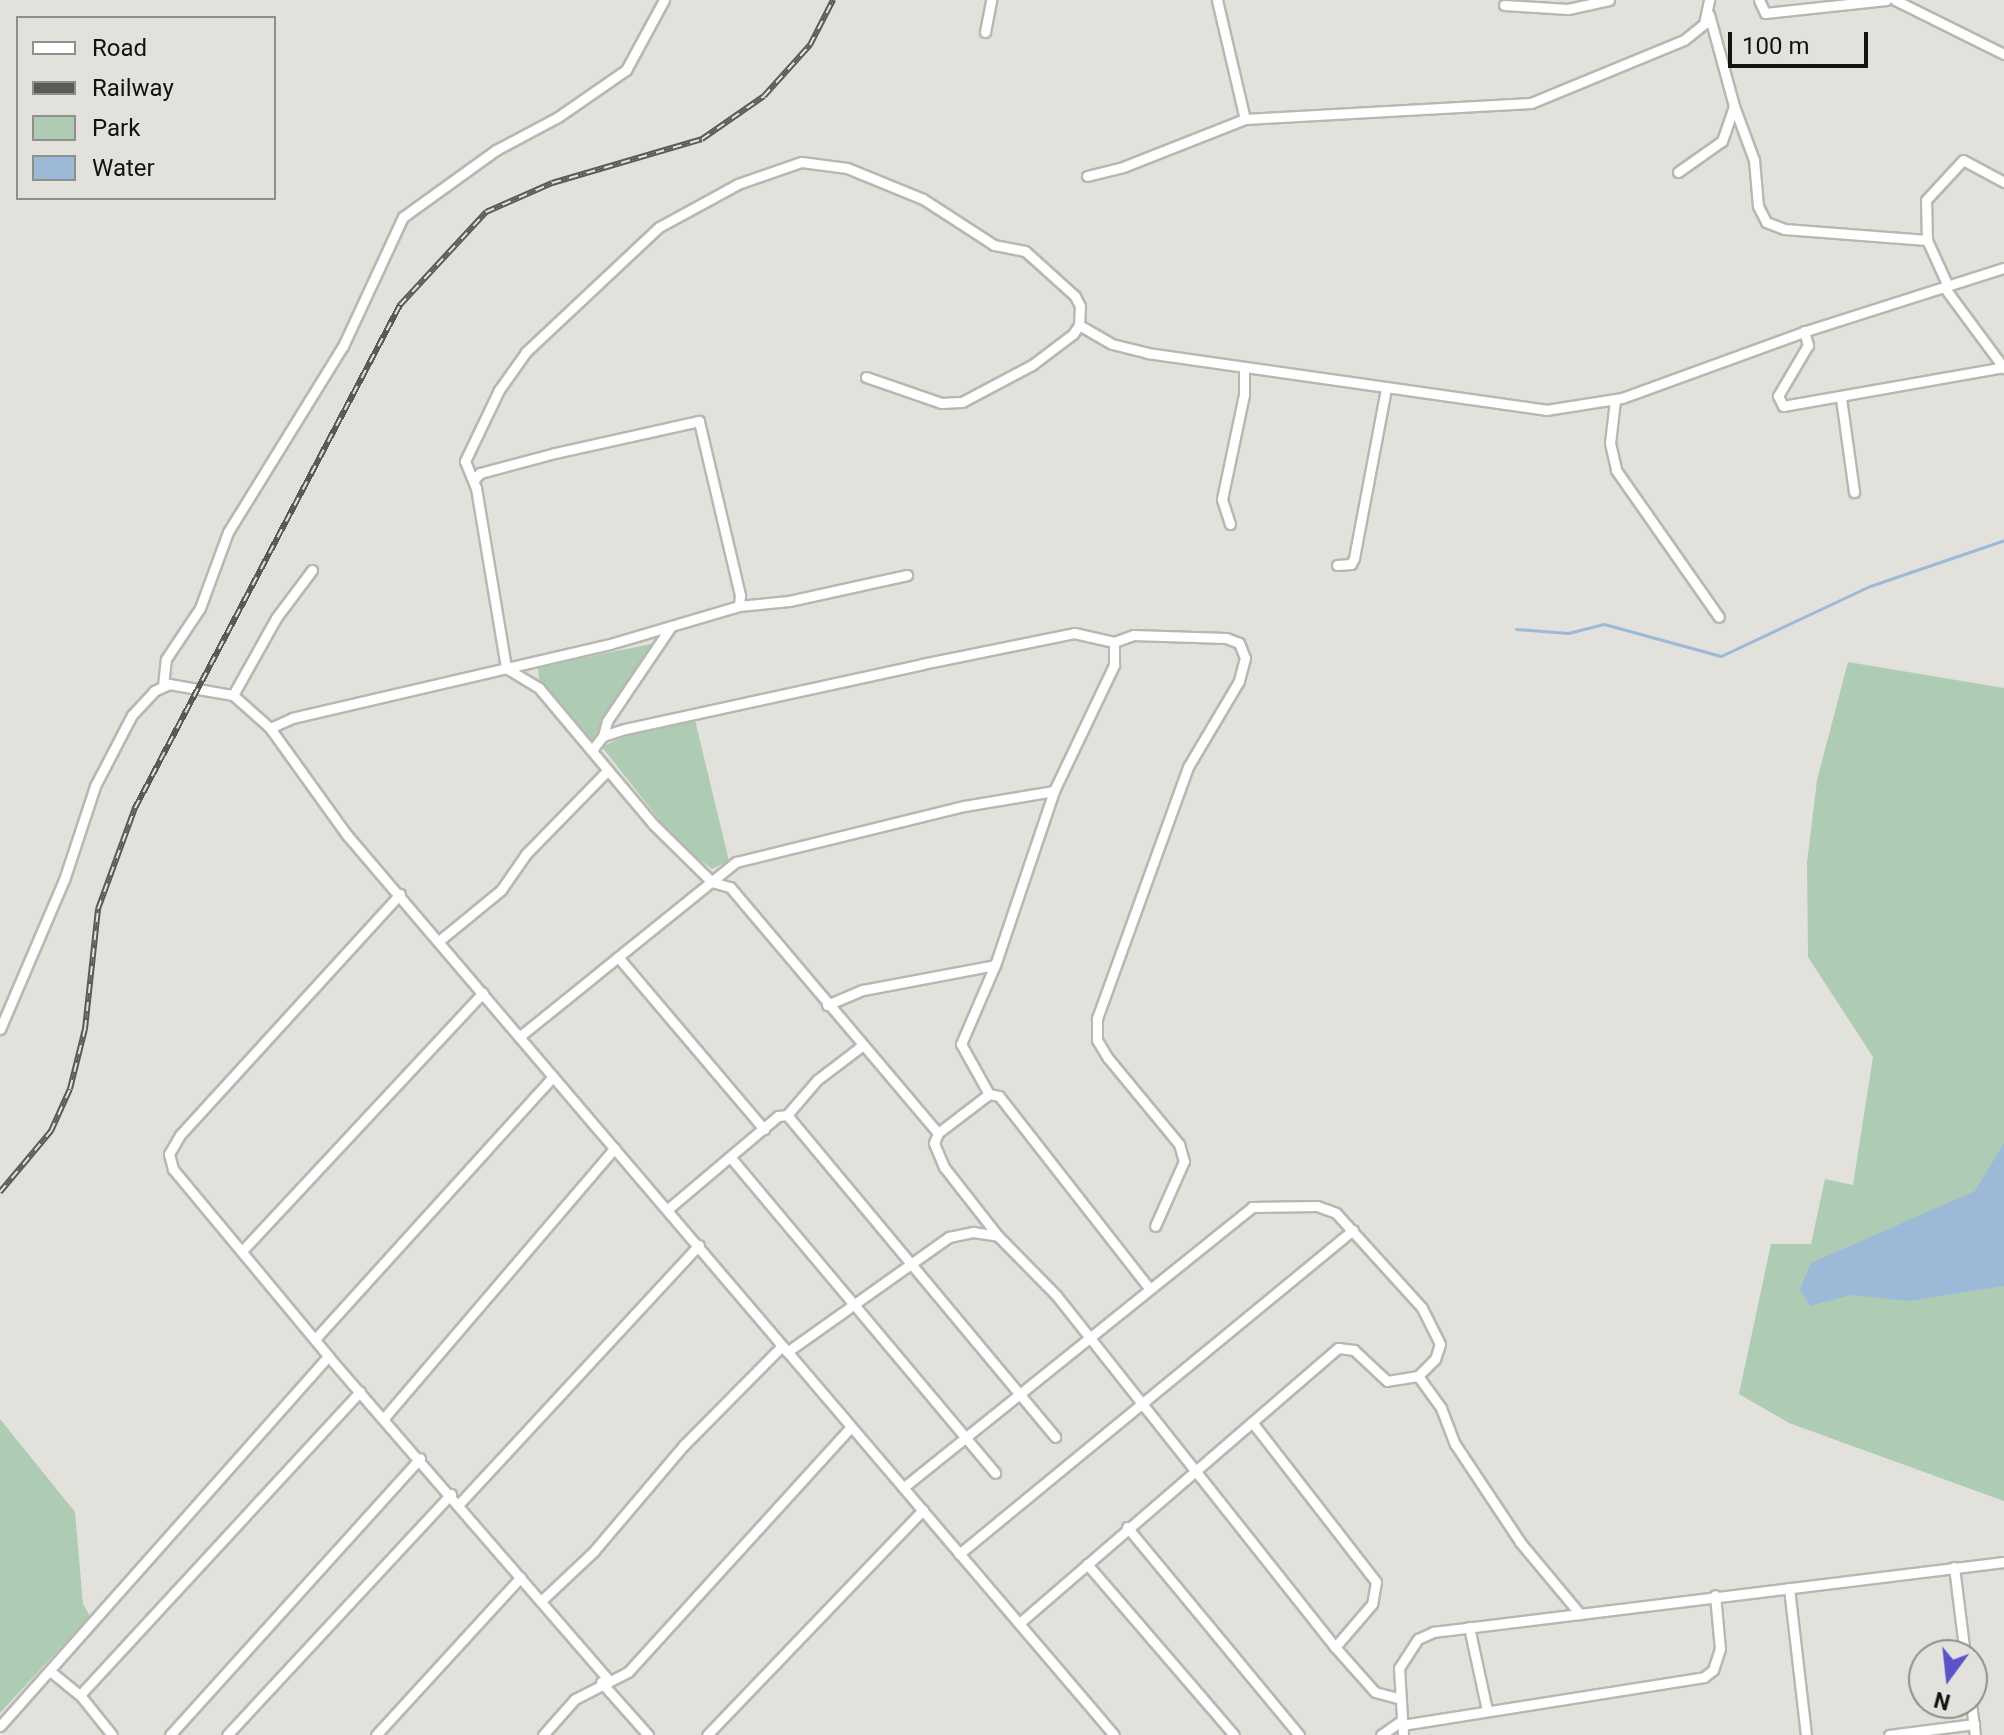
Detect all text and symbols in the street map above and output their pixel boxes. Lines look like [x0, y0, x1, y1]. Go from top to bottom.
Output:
legend [16, 16, 276, 200]
scale bar [1732, 16, 1872, 66]
text: 100 m [1742, 32, 1809, 60]
text: Road [92, 34, 147, 62]
text: Railway [92, 74, 174, 102]
text: Park [92, 114, 140, 142]
text: Water [92, 154, 155, 182]
north arrow [1908, 1639, 1988, 1719]
text: N [1931, 1687, 1953, 1715]

